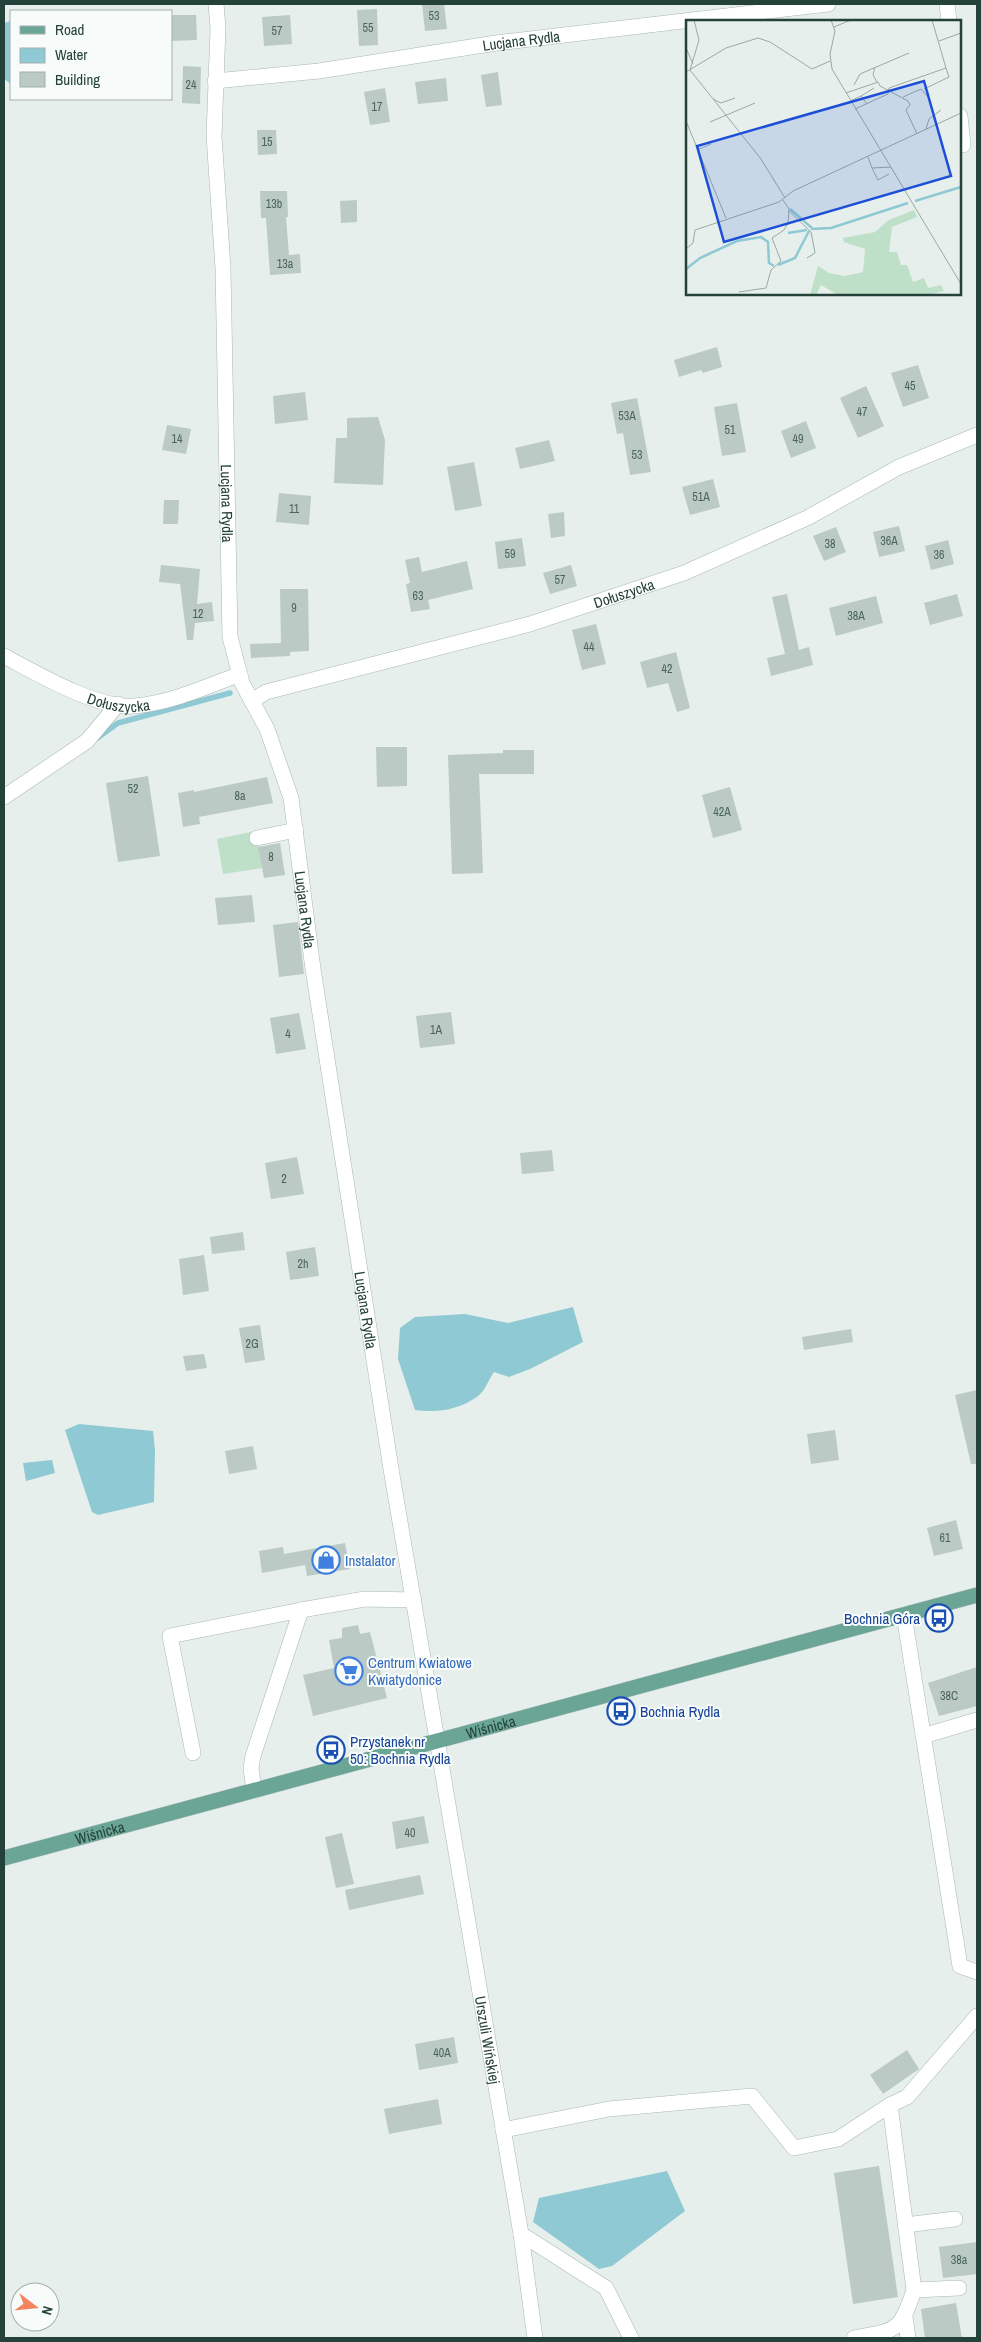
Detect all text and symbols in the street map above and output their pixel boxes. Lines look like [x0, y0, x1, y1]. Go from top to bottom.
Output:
house number: 53 [429, 8, 439, 24]
legend [10, 10, 172, 100]
text: Road [55, 19, 84, 40]
house number: 55 [363, 20, 374, 36]
inset map [686, 20, 961, 295]
house number: 57 [272, 23, 283, 39]
street label: Lucjana Rydla [481, 25, 561, 56]
text: Water [55, 44, 87, 65]
text: Building [55, 69, 100, 90]
house number: 24 [186, 77, 197, 93]
house number: 17 [372, 99, 383, 115]
house number: 15 [262, 134, 273, 150]
house number: 13b [266, 196, 282, 212]
house number: 13a [277, 256, 294, 272]
house number: 45 [905, 378, 916, 394]
house number: 47 [857, 404, 868, 420]
house number: 53A [618, 408, 636, 424]
house number: 51 [725, 422, 736, 438]
house number: 14 [172, 431, 183, 447]
house number: 49 [793, 431, 803, 447]
house number: 53 [632, 447, 642, 463]
street label: Lucjana Rydla [216, 464, 239, 543]
house number: 51A [692, 489, 710, 505]
house number: 11 [289, 501, 300, 517]
house number: 36A [880, 533, 898, 549]
house number: 38 [825, 536, 835, 552]
house number: 59 [505, 546, 515, 562]
house number: 36 [934, 547, 944, 563]
house number: 57 [555, 572, 566, 588]
street label: Dołuszycka [591, 573, 657, 613]
house number: 63 [413, 588, 423, 604]
house number: 9 [291, 600, 297, 616]
house number: 12 [193, 606, 203, 622]
house number: 38A [847, 608, 865, 624]
house number: 44 [584, 639, 595, 655]
house number: 42 [662, 661, 672, 677]
street label: Dołuszycka [85, 687, 151, 717]
house number: 52 [128, 781, 138, 797]
house number: 8a [235, 788, 246, 804]
house number: 42A [713, 804, 731, 820]
house number: 8 [268, 849, 274, 865]
street label: Lucjana Rydla [290, 870, 321, 950]
house number: 1A [430, 1022, 442, 1038]
house number: 4 [285, 1026, 291, 1042]
house number: 2 [281, 1171, 287, 1187]
house number: 2h [298, 1256, 308, 1272]
street label: Lucjana Rydla [350, 1270, 383, 1350]
house number: 2G [245, 1336, 259, 1352]
house number: 61 [940, 1530, 951, 1546]
shop icon: Instalator [311, 1545, 341, 1575]
place label: Instalator [345, 1550, 396, 1571]
bus stop icon: Bochnia Góra [924, 1603, 954, 1633]
place label: Bochnia Góra [844, 1608, 920, 1629]
place label: Centrum Kwiatowe Kwiatydonice [368, 1652, 472, 1690]
supermarket icon: Centrum Kwiatowe Kwiatydonice [334, 1656, 364, 1686]
house number: 38C [940, 1688, 958, 1704]
bus stop icon: Bochnia Rydla [606, 1696, 636, 1726]
place label: Bochnia Rydla [640, 1701, 720, 1722]
street label: Wiśnicka [463, 1710, 518, 1743]
place label: Przystanek nr 50: Bochnia Rydla [350, 1731, 451, 1769]
bus stop icon: Przystanek nr 50: Bochnia Rydla [316, 1735, 346, 1765]
street label: Wiśnicka [72, 1815, 127, 1849]
house number: 40 [405, 1825, 415, 1841]
street label: Urszuli Wińskiej [470, 1994, 506, 2085]
house number: 40A [433, 2045, 451, 2061]
house number: 38a [951, 2252, 968, 2268]
north arrow [10, 2282, 60, 2332]
text: N [38, 2304, 57, 2317]

